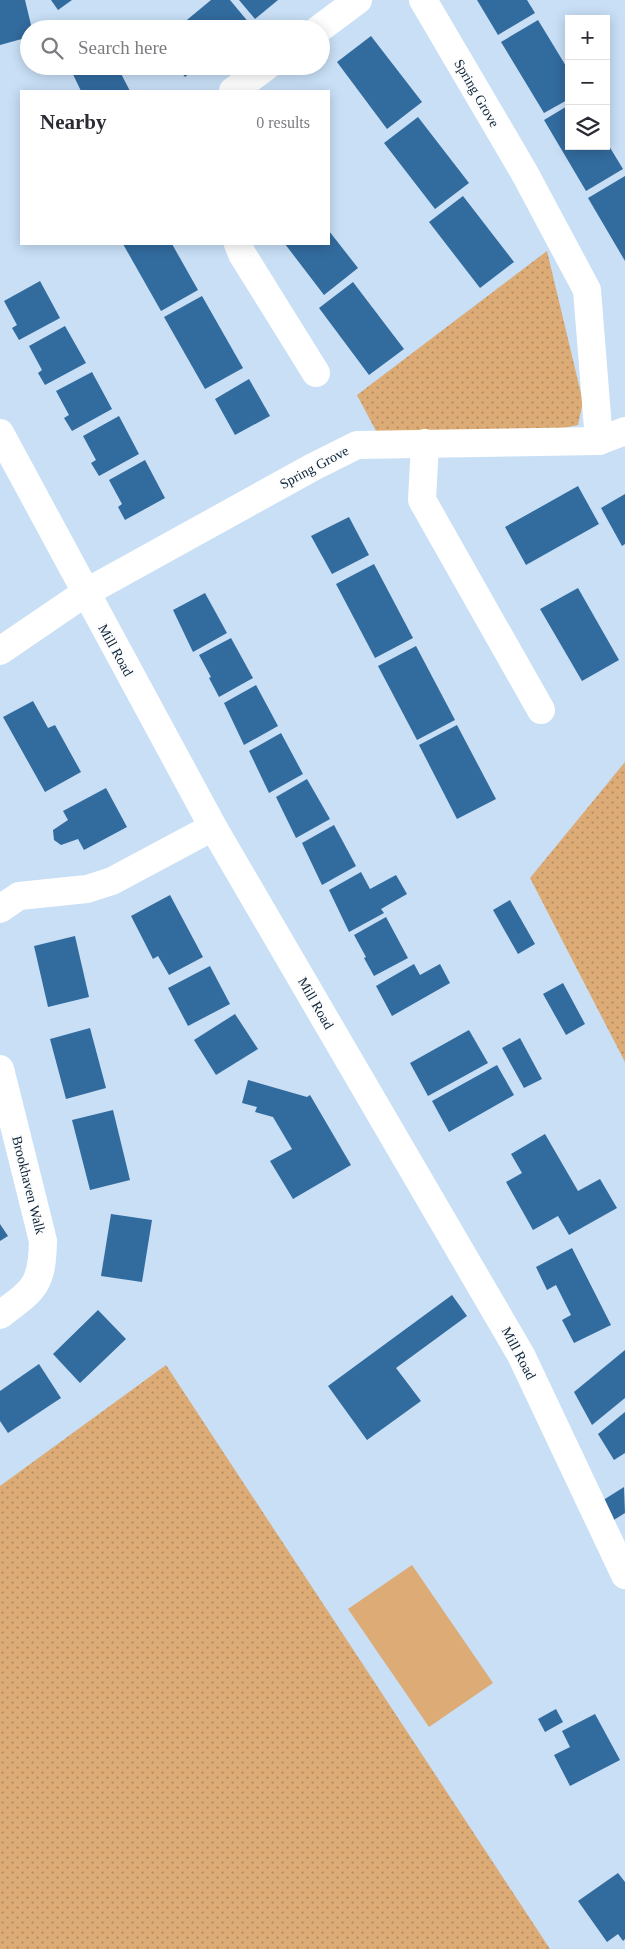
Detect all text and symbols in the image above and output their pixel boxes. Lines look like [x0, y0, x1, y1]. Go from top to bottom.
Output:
map controls [565, 15, 610, 150]
button: + [565, 15, 610, 60]
search box [20, 20, 330, 75]
icon: search [38, 34, 66, 62]
text: Search here [78, 37, 167, 58]
street label: Spring Grove [451, 57, 502, 130]
button: − [565, 60, 610, 105]
button: layers [565, 105, 610, 150]
text: Nearby [40, 110, 107, 134]
text: 0 results [256, 114, 310, 131]
street label: Spring Grove [277, 443, 351, 492]
street label: Mill Road [95, 622, 136, 679]
street label: Mill Road [295, 975, 336, 1032]
street label: Brookhaven Walk [9, 1134, 48, 1236]
street label: Mill Road [499, 1324, 539, 1382]

